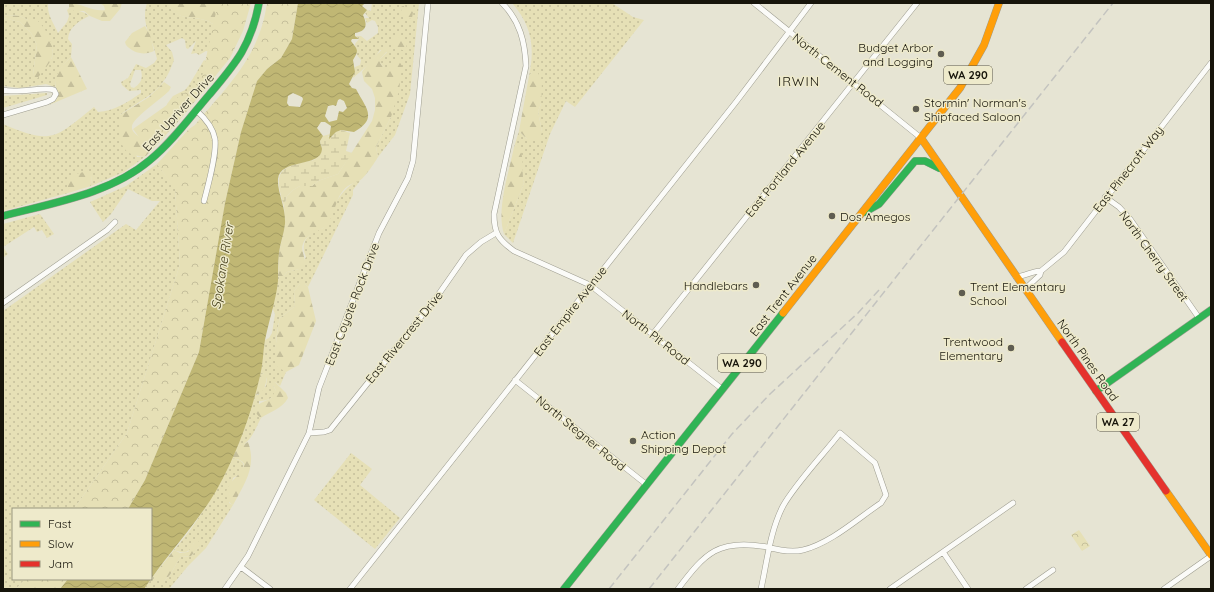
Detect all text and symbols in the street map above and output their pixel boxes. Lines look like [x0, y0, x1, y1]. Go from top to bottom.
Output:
street label: North Cement Road [790, 30, 886, 110]
place label: Budget Arbor and Logging [858, 40, 933, 69]
marker: Budget Arbor and Logging [936, 49, 946, 59]
road number: WA 290 [944, 66, 992, 84]
street label: East Upriver Drive [139, 70, 217, 154]
district label: IRWIN [778, 73, 820, 89]
place label: Stormin' Norman's Shipfaced Saloon [924, 95, 1027, 124]
marker: Stormin' Norman's Shipfaced Saloon [911, 104, 921, 114]
street label: East Portland Avenue [742, 118, 828, 220]
street label: East Pinecroft Way [1090, 123, 1166, 215]
street label: North Cherry Street [1116, 208, 1192, 304]
place label: Dos Amegos [840, 209, 911, 224]
marker: Dos Amegos [827, 211, 837, 221]
water label: Spokane River [207, 220, 237, 310]
street label: East Coyote Rock Drive [322, 240, 382, 367]
street label: East Trent Avenue [746, 251, 820, 339]
street label: East Empire Avenue [530, 263, 610, 359]
place label: Handlebars [684, 278, 748, 293]
place label: Trent Elementary School [970, 279, 1066, 308]
marker: Handlebars [751, 280, 761, 290]
street label: East Rivercrest Drive [362, 288, 446, 386]
marker: Trent Elementary School [957, 288, 967, 298]
street label: North Pit Road [619, 306, 693, 368]
street label: North Pines Road [1054, 316, 1122, 404]
place label: Trentwood Elementary [939, 334, 1003, 363]
marker: Trentwood Elementary [1006, 343, 1016, 353]
road number: WA 290 [718, 354, 766, 372]
street label: North Stegner Road [533, 392, 629, 474]
road number: WA 27 [1097, 413, 1139, 431]
place label: Action Shipping Depot [641, 427, 726, 456]
marker: Action Shipping Depot [628, 436, 638, 446]
legend [12, 508, 152, 580]
text: Fast [48, 516, 72, 531]
text: Slow [48, 536, 74, 551]
text: Jam [48, 556, 73, 571]

